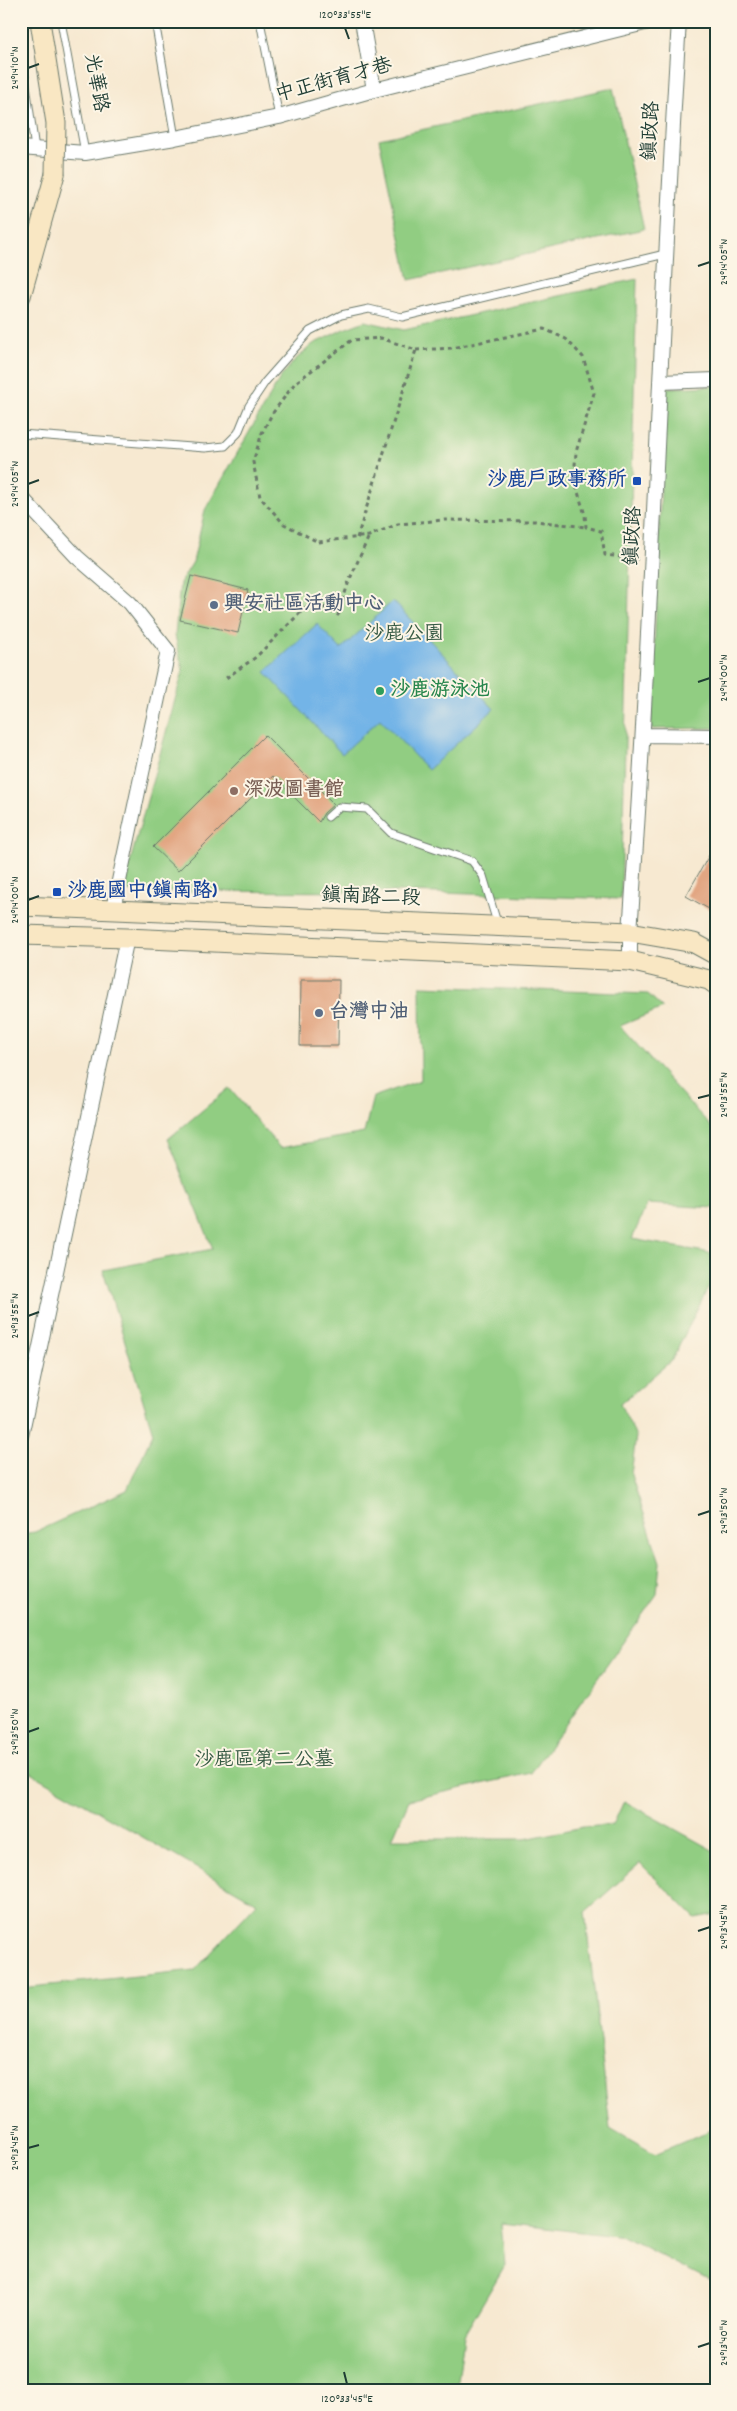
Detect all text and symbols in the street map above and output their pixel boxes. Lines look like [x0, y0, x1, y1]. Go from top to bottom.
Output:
text: 120°33'55"E [319, 7, 372, 24]
text: 24°14'10"N [7, 46, 24, 90]
street label: 光華路 [76, 51, 114, 116]
street label: 中正街育才巷 [272, 52, 397, 110]
street label: 鎮政路 [636, 99, 668, 162]
text: 24°14'05"N [716, 239, 733, 285]
text: 24°14'05"N [7, 461, 24, 507]
place label: 沙鹿戶政事務所 [487, 467, 627, 495]
marker: 沙鹿戶政事務所 [631, 475, 643, 487]
street label: 鎮政路 [618, 504, 650, 567]
place label: 興安社區活動中心 [224, 591, 384, 619]
marker: 興安社區活動中心 [208, 599, 220, 611]
park label: 沙鹿公園 [364, 621, 444, 649]
text: 24°14'00"N [716, 654, 733, 702]
place label: 沙鹿游泳池 [390, 677, 490, 705]
marker: 沙鹿游泳池 [374, 685, 386, 697]
place label: 深波圖書館 [244, 777, 344, 805]
marker: 深波圖書館 [228, 785, 240, 797]
text: 24°14'00"N [7, 876, 24, 924]
place label: 沙鹿國中(鎮南路) [67, 878, 217, 906]
street label: 鎮南路二段 [321, 882, 421, 914]
marker: 沙鹿國中(鎮南路) [51, 886, 63, 898]
place label: 台灣中油 [329, 999, 409, 1027]
marker: 台灣中油 [313, 1007, 325, 1019]
text: 24°13'55"N [716, 1072, 733, 1118]
text: 24°13'55"N [7, 1293, 24, 1339]
text: 24°13'50"N [716, 1488, 733, 1534]
text: 24°13'50"N [7, 1709, 24, 1755]
park label: 沙鹿區第二公墓 [194, 1747, 334, 1775]
text: 24°13'45"N [716, 1904, 733, 1950]
text: 24°13'45"N [7, 2125, 24, 2171]
text: 24°13'40"N [716, 2320, 733, 2366]
text: 120°33'45"E [321, 2391, 373, 2408]

